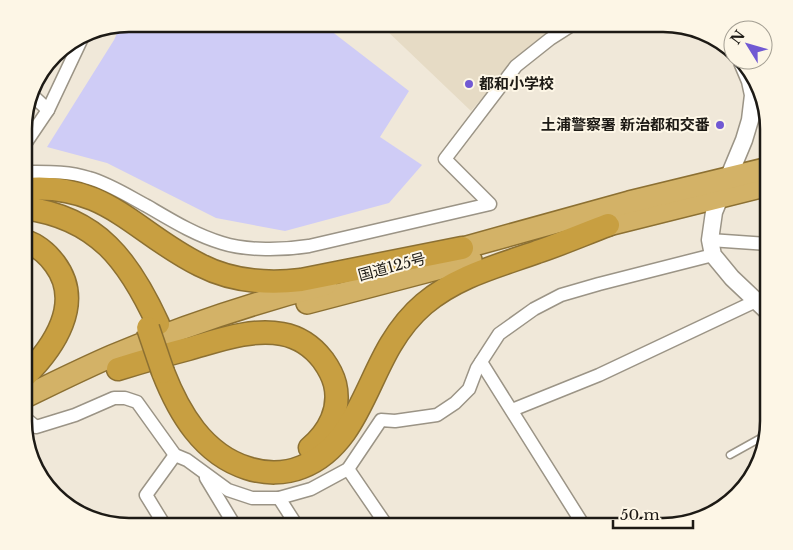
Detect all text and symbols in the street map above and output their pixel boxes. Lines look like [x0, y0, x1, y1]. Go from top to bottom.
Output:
north arrow [723, 20, 773, 70]
text: N [726, 27, 749, 48]
place label: 都和小学校 [479, 74, 554, 93]
marker: 都和小学校 [463, 78, 475, 90]
place label: 土浦警察署 新治都和交番 [541, 115, 710, 134]
marker: 土浦警察署 新治都和交番 [714, 119, 726, 131]
street label: 国道125号 [356, 248, 428, 285]
scale bar [613, 498, 693, 530]
text: 50 m [620, 505, 660, 524]

